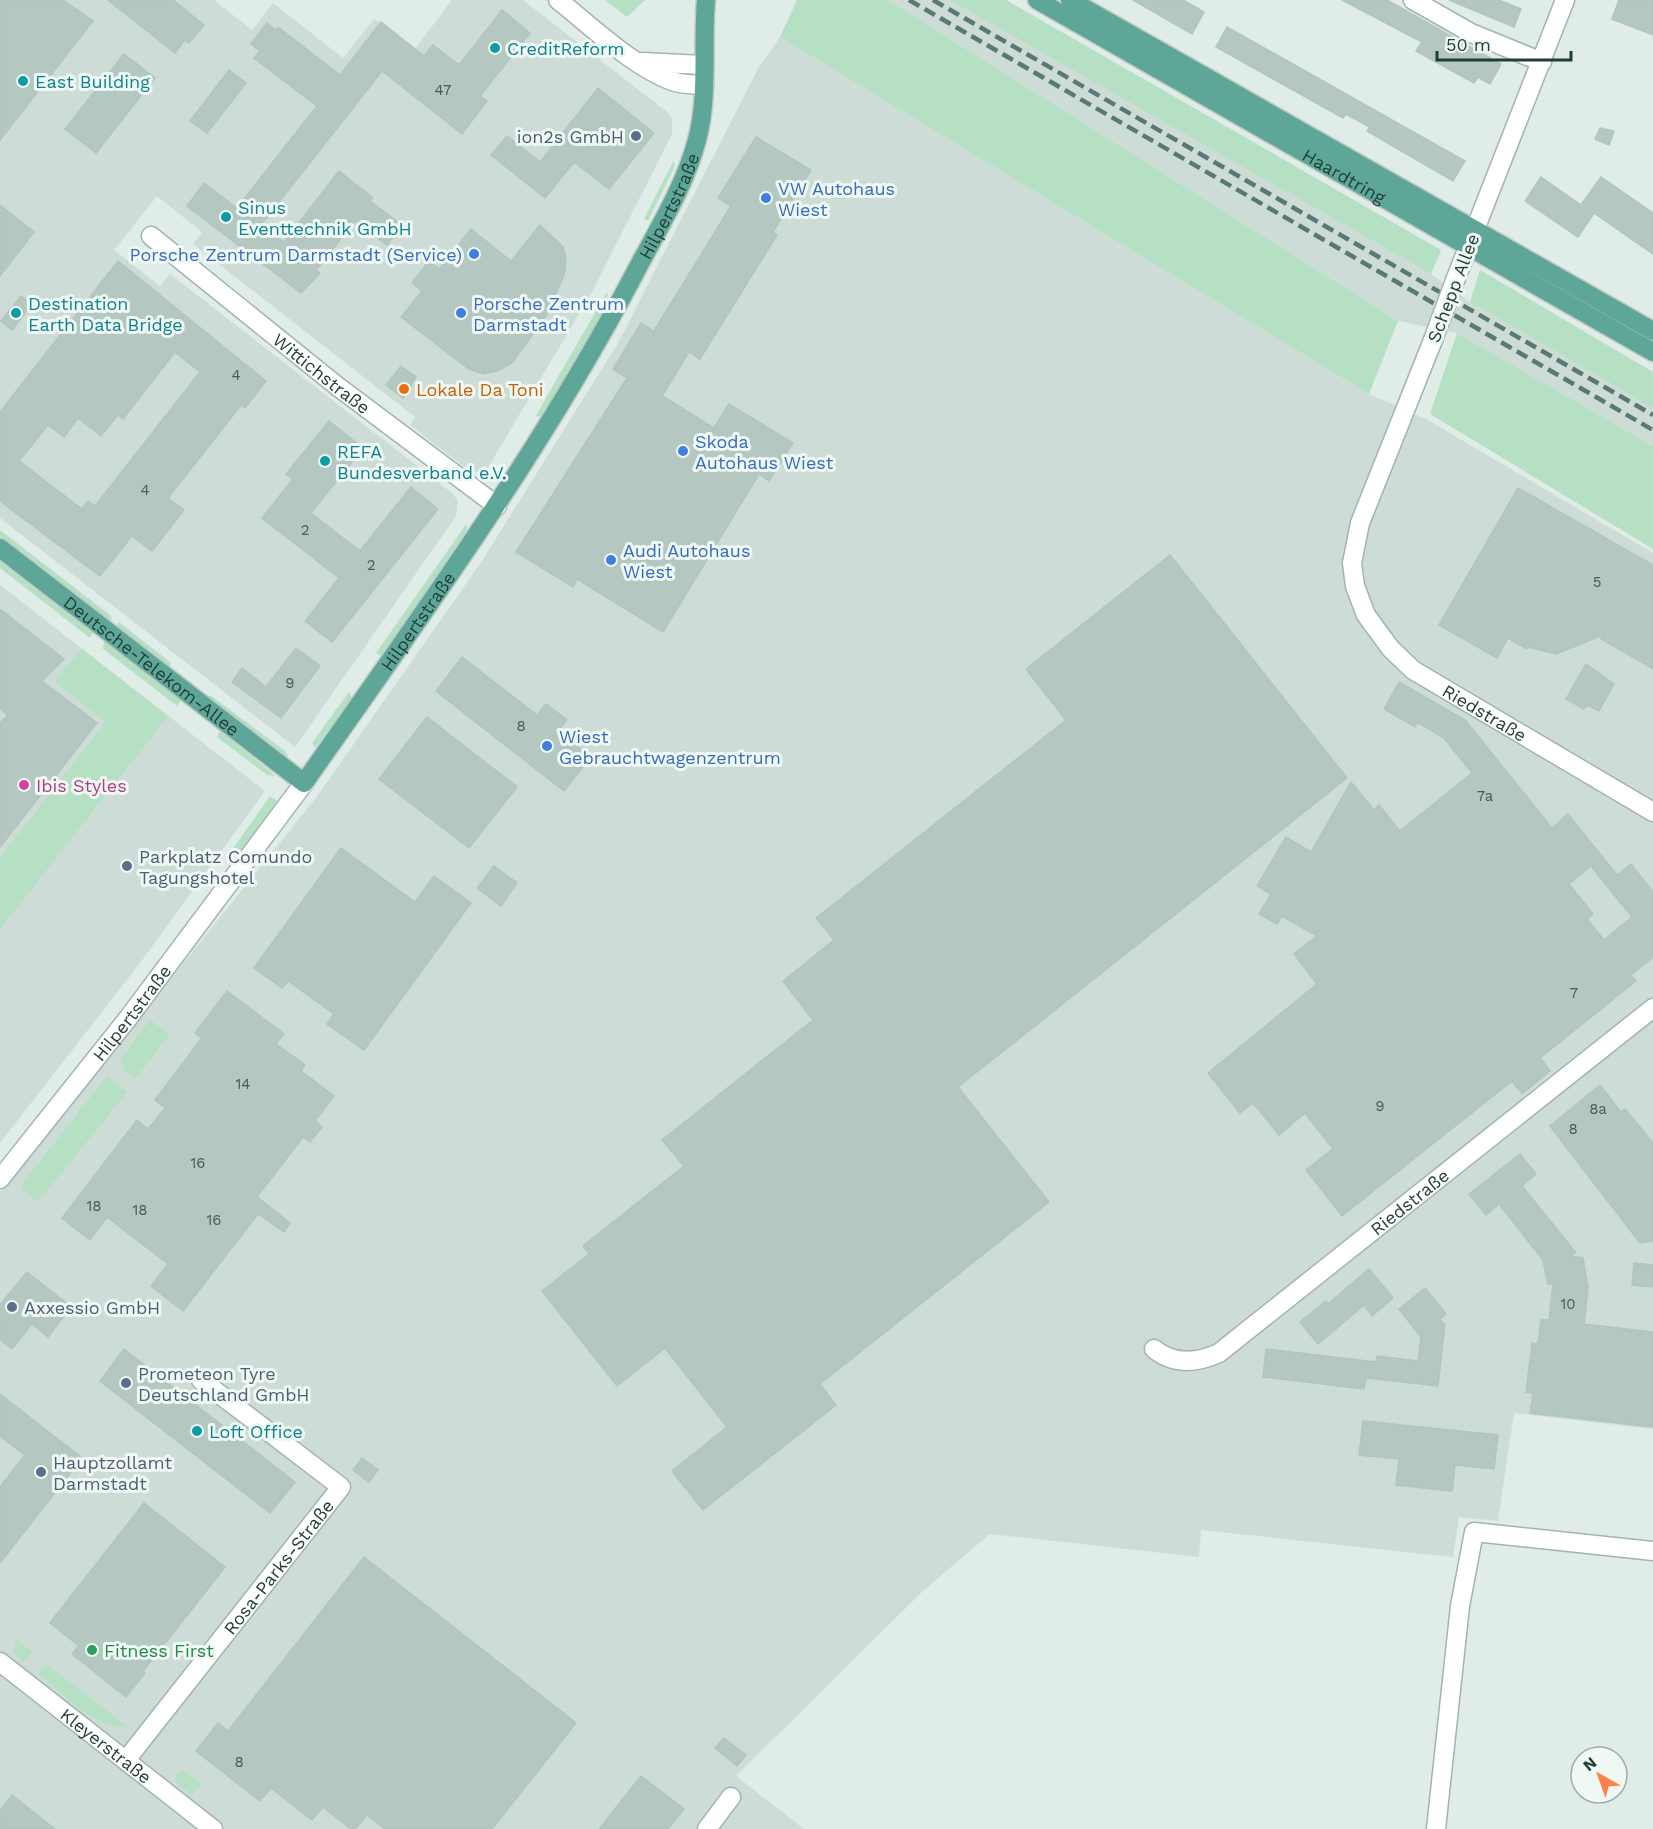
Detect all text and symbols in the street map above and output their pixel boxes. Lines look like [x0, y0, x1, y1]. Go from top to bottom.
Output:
scale bar [1437, 24, 1570, 62]
text: 50 m [1446, 34, 1491, 55]
place label: CreditReform [507, 38, 625, 59]
marker: CreditReform [488, 41, 502, 55]
place label: East Building [35, 71, 150, 92]
marker: East Building [16, 74, 30, 88]
house number: 47 [435, 81, 451, 99]
place label: ion2s GmbH [517, 126, 624, 147]
marker: ion2s GmbH [629, 129, 643, 143]
street label: Haardtring [1299, 144, 1390, 208]
street label: Hilpertstraße [634, 150, 703, 263]
place label: VW Autohaus Wiest [778, 178, 895, 220]
marker: VW Autohaus Wiest [759, 191, 773, 205]
place label: Sinus Eventtechnik GmbH [238, 197, 412, 239]
marker: Sinus Eventtechnik GmbH [219, 210, 233, 224]
street label: Schepp Allee [1423, 231, 1483, 345]
place label: Porsche Zentrum Darmstadt (Service) [130, 244, 462, 265]
marker: Porsche Zentrum Darmstadt (Service) [467, 247, 481, 261]
place label: Destination Earth Data Bridge [28, 293, 183, 335]
place label: Porsche Zentrum Darmstadt [473, 293, 624, 335]
marker: Destination Earth Data Bridge [9, 306, 23, 320]
marker: Porsche Zentrum Darmstadt [454, 306, 468, 320]
street label: Wittichstraße [269, 328, 375, 418]
house number: 4 [231, 366, 241, 384]
place label: Lokale Da Toni [416, 379, 544, 400]
marker: Lokale Da Toni [397, 382, 411, 396]
place label: Skoda Autohaus Wiest [695, 431, 834, 473]
place label: REFA Bundesverband e.V. [337, 441, 506, 483]
marker: Skoda Autohaus Wiest [676, 444, 690, 458]
marker: REFA Bundesverband e.V. [318, 454, 332, 468]
house number: 4 [140, 481, 150, 499]
house number: 2 [301, 521, 309, 539]
place label: Audi Autohaus Wiest [623, 540, 750, 582]
marker: Audi Autohaus Wiest [604, 553, 618, 567]
house number: 2 [367, 556, 375, 574]
street label: Hilpertstraße [376, 568, 459, 674]
house number: 5 [1593, 573, 1601, 591]
street label: Deutsche-Telekom-Allee [60, 591, 244, 740]
house number: 9 [285, 674, 295, 692]
street label: Riedstraße [1439, 679, 1531, 745]
house number: 8 [516, 717, 526, 735]
place label: Wiest Gebrauchtwagenzentrum [559, 726, 781, 768]
marker: Wiest Gebrauchtwagenzentrum [540, 739, 554, 753]
place label: Ibis Styles [36, 775, 127, 796]
marker: Ibis Styles [17, 778, 31, 792]
house number: 7a [1477, 787, 1494, 805]
place label: Parkplatz Comundo Tagungshotel [139, 846, 312, 888]
marker: Parkplatz Comundo Tagungshotel [120, 859, 134, 873]
street label: Hilpertstraße [88, 961, 175, 1065]
house number: 7 [1570, 984, 1578, 1002]
house number: 14 [235, 1075, 251, 1093]
house number: 9 [1375, 1097, 1385, 1115]
house number: 8a [1589, 1100, 1607, 1118]
house number: 8 [1568, 1120, 1578, 1138]
house number: 16 [191, 1154, 205, 1172]
street label: Riedstraße [1366, 1164, 1453, 1239]
house number: 18 [86, 1197, 102, 1215]
house number: 18 [132, 1201, 148, 1219]
house number: 16 [207, 1211, 221, 1229]
house number: 10 [1560, 1295, 1576, 1313]
place label: Axxessio GmbH [24, 1297, 160, 1318]
marker: Axxessio GmbH [5, 1300, 19, 1314]
place label: Prometeon Tyre Deutschland GmbH [138, 1363, 310, 1405]
marker: Prometeon Tyre Deutschland GmbH [119, 1376, 133, 1390]
place label: Loft Office [209, 1421, 303, 1442]
marker: Loft Office [190, 1424, 204, 1438]
place label: Hauptzollamt Darmstadt [53, 1452, 173, 1494]
marker: Hauptzollamt Darmstadt [34, 1465, 48, 1479]
street label: Rosa-Parks-Straße [219, 1495, 338, 1638]
place label: Fitness First [104, 1640, 214, 1661]
marker: Fitness First [85, 1643, 99, 1657]
street label: Kleyerstraße [57, 1703, 156, 1787]
north arrow [1569, 1745, 1629, 1805]
house number: 8 [234, 1753, 244, 1771]
text: N [1579, 1753, 1600, 1775]

